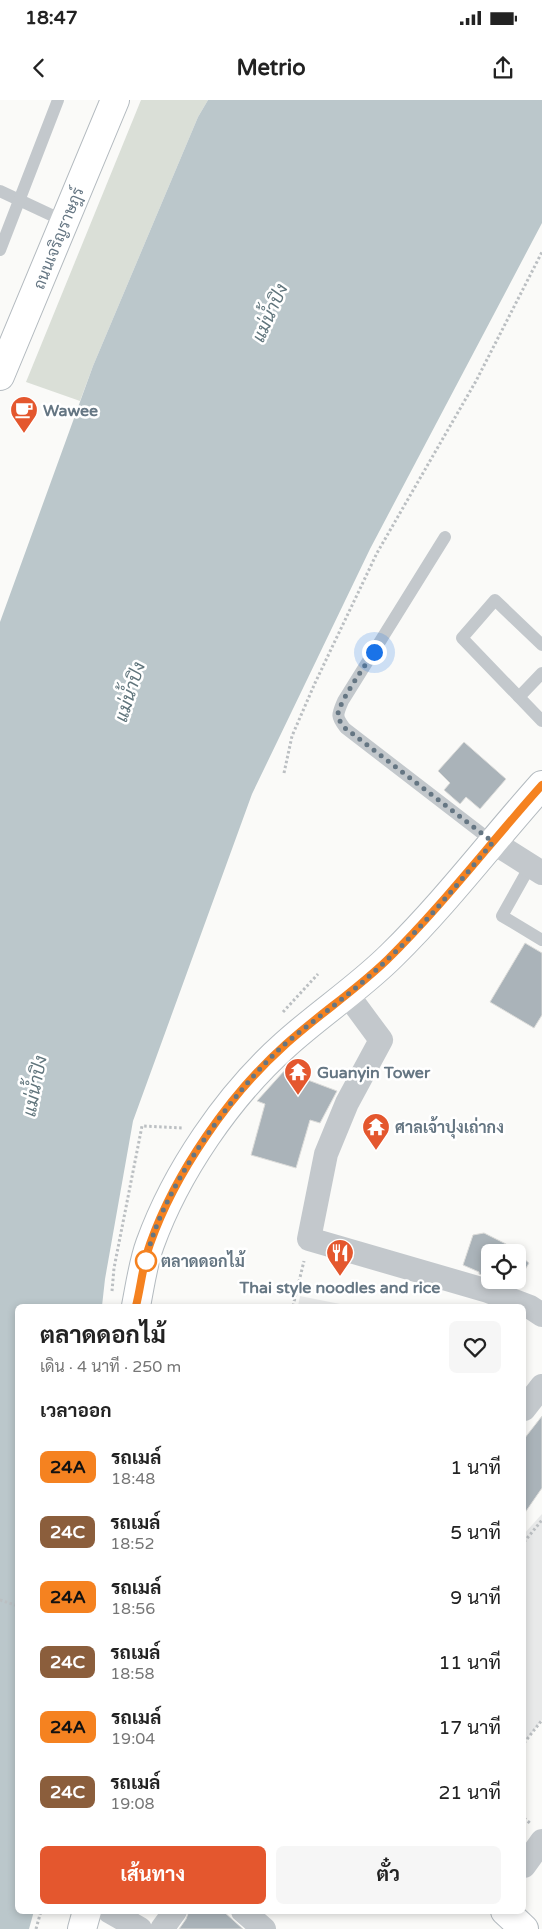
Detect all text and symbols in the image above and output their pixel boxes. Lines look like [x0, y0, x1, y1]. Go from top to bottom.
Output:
text: 18:47 [25, 7, 78, 29]
icon: back [25, 54, 53, 82]
icon: share [489, 54, 517, 82]
text: Metrio [236, 55, 306, 81]
street label: ถนนเจริญราษฎร์ [27, 183, 89, 292]
water label: แม่น้ำปิง [243, 278, 293, 346]
cafe icon: Wawee [9, 395, 39, 434]
place label: Wawee [43, 401, 98, 421]
your location [362, 640, 387, 665]
water label: แม่น้ำปิง [105, 658, 150, 725]
water label: แม่น้ำปิง [13, 1053, 52, 1118]
temple icon: Guanyin Tower [283, 1057, 313, 1096]
place label: Guanyin Tower [317, 1063, 431, 1083]
temple icon: ศาลเจ้าปุงเถ่ากง [361, 1112, 391, 1151]
place label: ศาลเจ้าปุงเถ่ากง [395, 1116, 504, 1139]
restaurant icon: Thai style noodles and rice [325, 1238, 355, 1277]
map controls [481, 1244, 526, 1289]
button: locate [481, 1244, 526, 1289]
marker: ตลาดดอกไม้ [135, 1250, 157, 1272]
place label: ตลาดดอกไม้ [161, 1250, 246, 1272]
place label: Thai style noodles and rice [239, 1278, 440, 1298]
text: ตลาดดอกไม้ [40, 1321, 166, 1350]
button: heart [449, 1321, 501, 1373]
text: เดิน · 4 นาที · 250 m [40, 1357, 181, 1377]
text: เวลาออก [40, 1400, 112, 1422]
text: รถเมล์ [111, 1447, 161, 1469]
text: 24A [50, 1456, 86, 1478]
text: 1 นาที [450, 1457, 501, 1479]
text: 18:48 [111, 1469, 155, 1489]
text: รถเมล์ [110, 1512, 161, 1534]
text: 24C [50, 1521, 85, 1543]
text: 5 นาที [450, 1522, 501, 1544]
text: 18:52 [110, 1534, 154, 1554]
text: รถเมล์ [111, 1577, 161, 1599]
text: 24A [50, 1586, 86, 1608]
text: 9 นาที [450, 1587, 501, 1609]
text: 18:56 [111, 1599, 155, 1619]
text: รถเมล์ [110, 1642, 161, 1664]
text: 24C [50, 1651, 85, 1673]
text: 11 นาที [438, 1652, 501, 1674]
text: 18:58 [110, 1664, 154, 1684]
text: รถเมล์ [111, 1707, 161, 1729]
text: 24A [50, 1716, 86, 1738]
text: 17 นาที [438, 1717, 501, 1739]
text: 19:04 [111, 1729, 155, 1749]
text: รถเมล์ [110, 1772, 161, 1794]
text: 24C [50, 1781, 85, 1803]
text: 21 นาที [438, 1782, 501, 1804]
text: 19:08 [110, 1794, 154, 1814]
button: เส้นทาง [40, 1846, 266, 1904]
button: ตั๋ว [276, 1846, 501, 1904]

